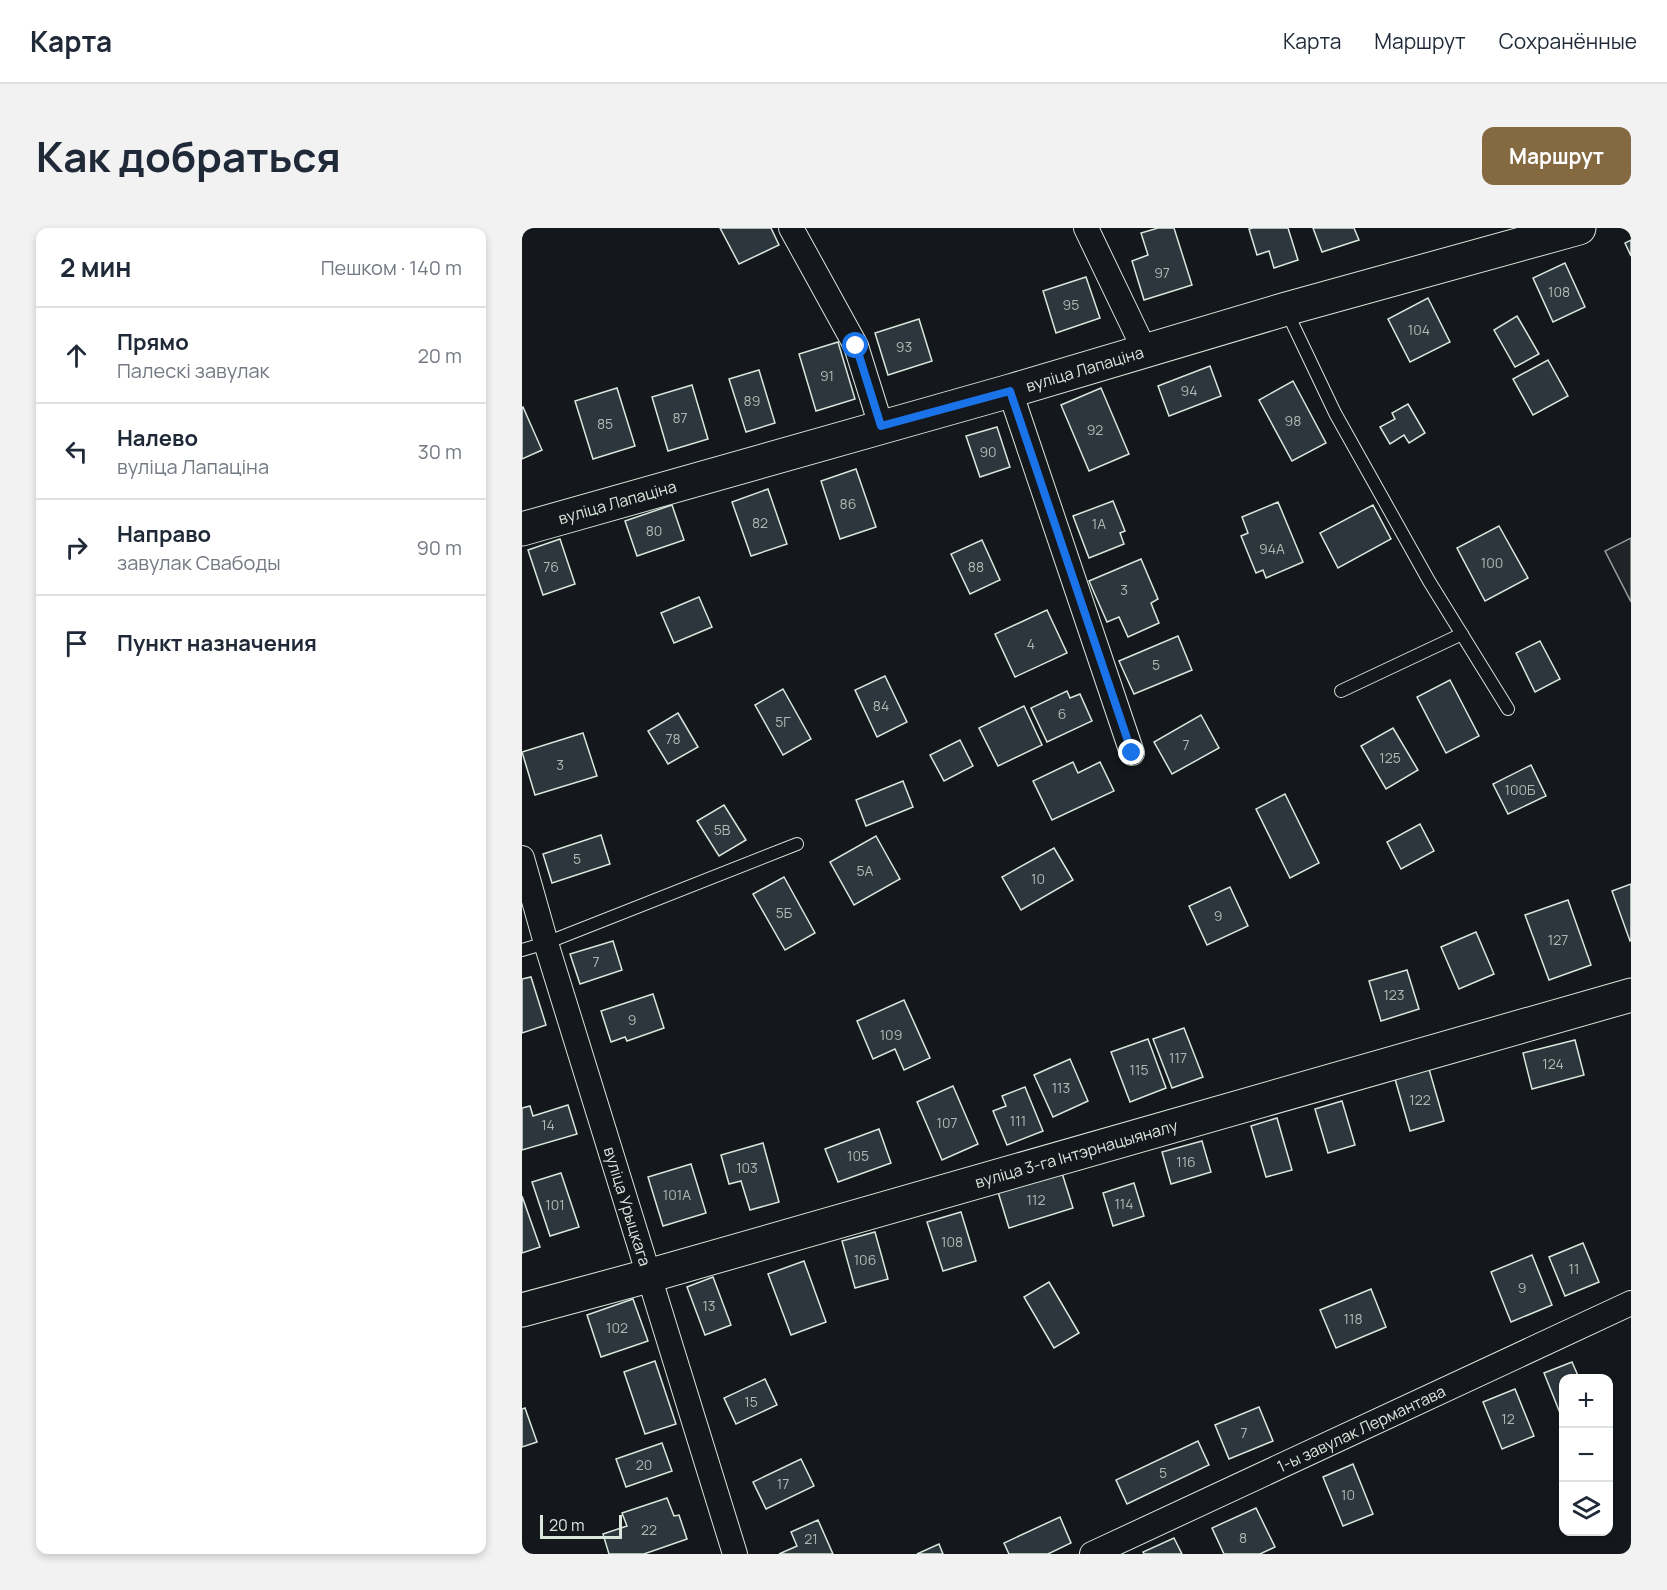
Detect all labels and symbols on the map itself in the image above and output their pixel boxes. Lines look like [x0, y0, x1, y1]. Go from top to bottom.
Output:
house number: 97 [1154, 263, 1170, 282]
house number: 108 [1548, 282, 1570, 301]
house number: 95 [1063, 295, 1079, 314]
house number: 104 [1408, 320, 1430, 339]
route start [842, 332, 868, 358]
house number: 93 [896, 337, 912, 356]
street label: вуліца Лапаціна [1023, 341, 1146, 397]
house number: 91 [820, 366, 834, 385]
house number: 94 [1181, 381, 1197, 400]
house number: 89 [744, 391, 760, 410]
house number: 87 [672, 408, 688, 427]
house number: 98 [1285, 411, 1301, 430]
house number: 85 [597, 414, 613, 433]
house number: 92 [1087, 420, 1103, 439]
house number: 90 [979, 442, 997, 461]
street label: вуліца Лапаціна [556, 475, 679, 529]
house number: 86 [840, 494, 856, 513]
house number: 82 [752, 513, 768, 532]
house number: 1А [1092, 514, 1106, 533]
house number: 80 [646, 521, 662, 540]
house number: 94А [1259, 539, 1285, 558]
house number: 100 [1481, 553, 1503, 572]
house number: 76 [543, 557, 559, 576]
house number: 88 [968, 557, 984, 576]
house number: 3 [1120, 580, 1128, 599]
house number: 4 [1027, 634, 1035, 653]
house number: 5 [1152, 655, 1160, 674]
house number: 84 [873, 696, 889, 715]
house number: 6 [1058, 704, 1066, 723]
house number: 5Г [775, 712, 791, 731]
house number: 78 [665, 729, 681, 748]
house number: 7 [1182, 735, 1190, 754]
route end [1118, 739, 1144, 765]
house number: 125 [1379, 748, 1401, 767]
house number: 3 [556, 755, 564, 774]
house number: 100Б [1505, 780, 1536, 799]
house number: 5В [714, 820, 731, 839]
house number: 5 [573, 849, 581, 868]
house number: 5А [857, 861, 874, 880]
house number: 10 [1031, 869, 1045, 888]
house number: 5Б [776, 903, 793, 922]
house number: 9 [1214, 906, 1222, 925]
house number: 127 [1548, 930, 1568, 949]
house number: 7 [592, 952, 600, 971]
house number: 123 [1383, 985, 1405, 1004]
house number: 9 [628, 1010, 636, 1029]
house number: 109 [880, 1025, 902, 1044]
house number: 117 [1169, 1048, 1187, 1067]
house number: 124 [1542, 1054, 1564, 1073]
house number: 115 [1129, 1060, 1149, 1079]
house number: 113 [1052, 1078, 1070, 1097]
house number: 122 [1409, 1090, 1431, 1109]
house number: 111 [1010, 1111, 1026, 1130]
house number: 107 [936, 1113, 958, 1132]
street label: вуліца 3-га Інтэрнацыяналу [972, 1114, 1181, 1193]
house number: 14 [541, 1115, 555, 1134]
street label: вуліца Урыцкага [599, 1144, 656, 1269]
house number: 105 [847, 1146, 869, 1165]
house number: 116 [1176, 1152, 1196, 1171]
house number: 103 [736, 1158, 758, 1177]
house number: 101А [663, 1185, 691, 1204]
house number: 112 [1027, 1190, 1045, 1209]
house number: 114 [1114, 1194, 1134, 1213]
house number: 101 [545, 1195, 565, 1214]
house number: 108 [941, 1232, 963, 1251]
house number: 106 [854, 1250, 876, 1269]
house number: 11 [1569, 1259, 1579, 1278]
house number: 9 [1518, 1278, 1526, 1297]
house number: 13 [702, 1296, 716, 1315]
house number: 118 [1343, 1309, 1363, 1328]
house number: 102 [606, 1318, 628, 1337]
street label: 1-ы завулак Лермантава [1273, 1380, 1449, 1477]
house number: 15 [744, 1392, 758, 1411]
house number: 12 [1501, 1409, 1515, 1428]
house number: 7 [1240, 1423, 1248, 1442]
house number: 20 [636, 1455, 652, 1474]
house number: 5 [1159, 1463, 1167, 1482]
house number: 17 [777, 1474, 789, 1493]
house number: 10 [1341, 1485, 1355, 1504]
scale bar [540, 1512, 622, 1540]
house number: 22 [641, 1520, 657, 1539]
house number: 8 [1239, 1528, 1247, 1547]
house number: 21 [804, 1529, 818, 1548]

